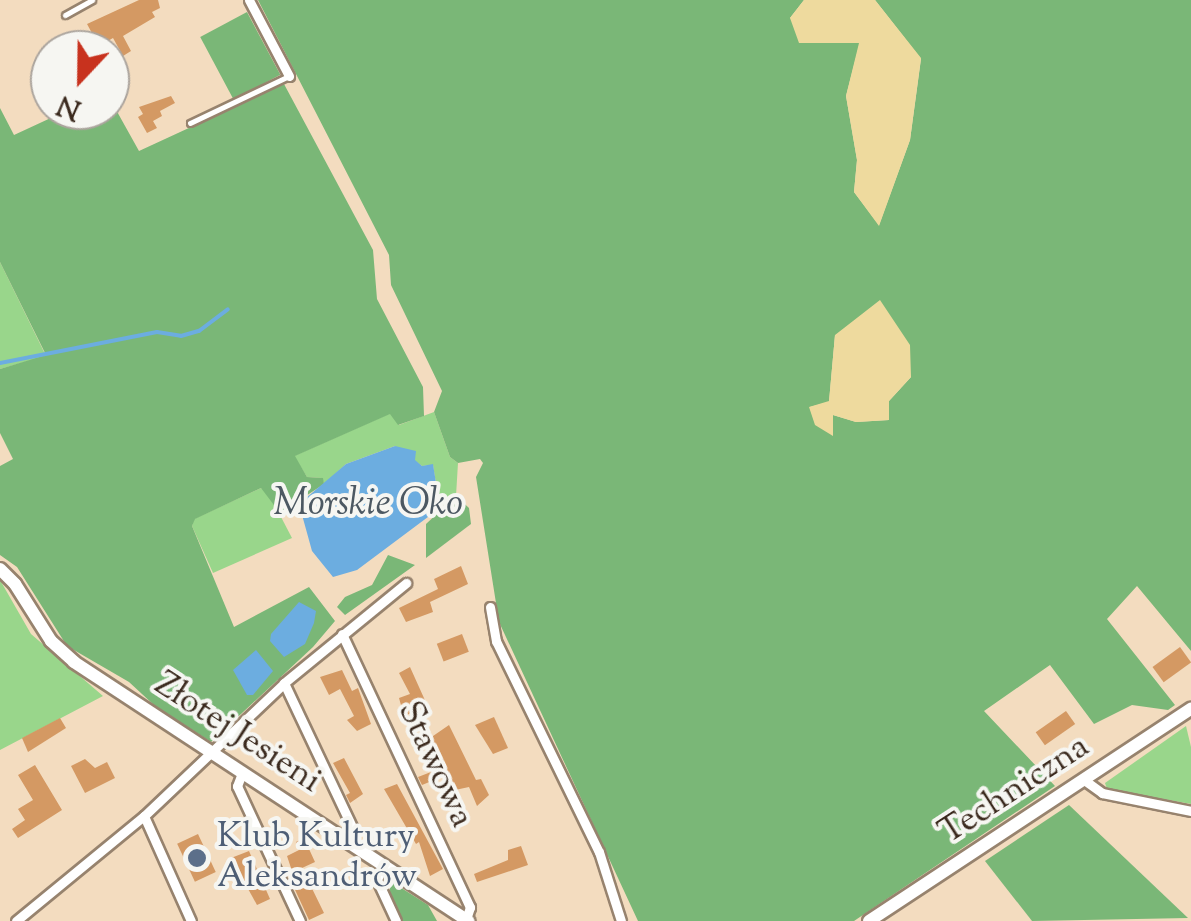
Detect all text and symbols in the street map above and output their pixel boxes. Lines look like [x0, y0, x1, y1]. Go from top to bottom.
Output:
north arrow [30, 30, 130, 130]
text: N [52, 83, 87, 129]
water label: Morskie Oko [273, 483, 463, 529]
street label: Złotej Jesieni [146, 665, 328, 803]
street label: Stawowa [387, 695, 481, 835]
street label: Techniczna [932, 727, 1098, 855]
place label: Klub Kultury Aleksandrów [217, 817, 417, 899]
marker: Klub Kultury Aleksandrów [186, 847, 208, 869]

